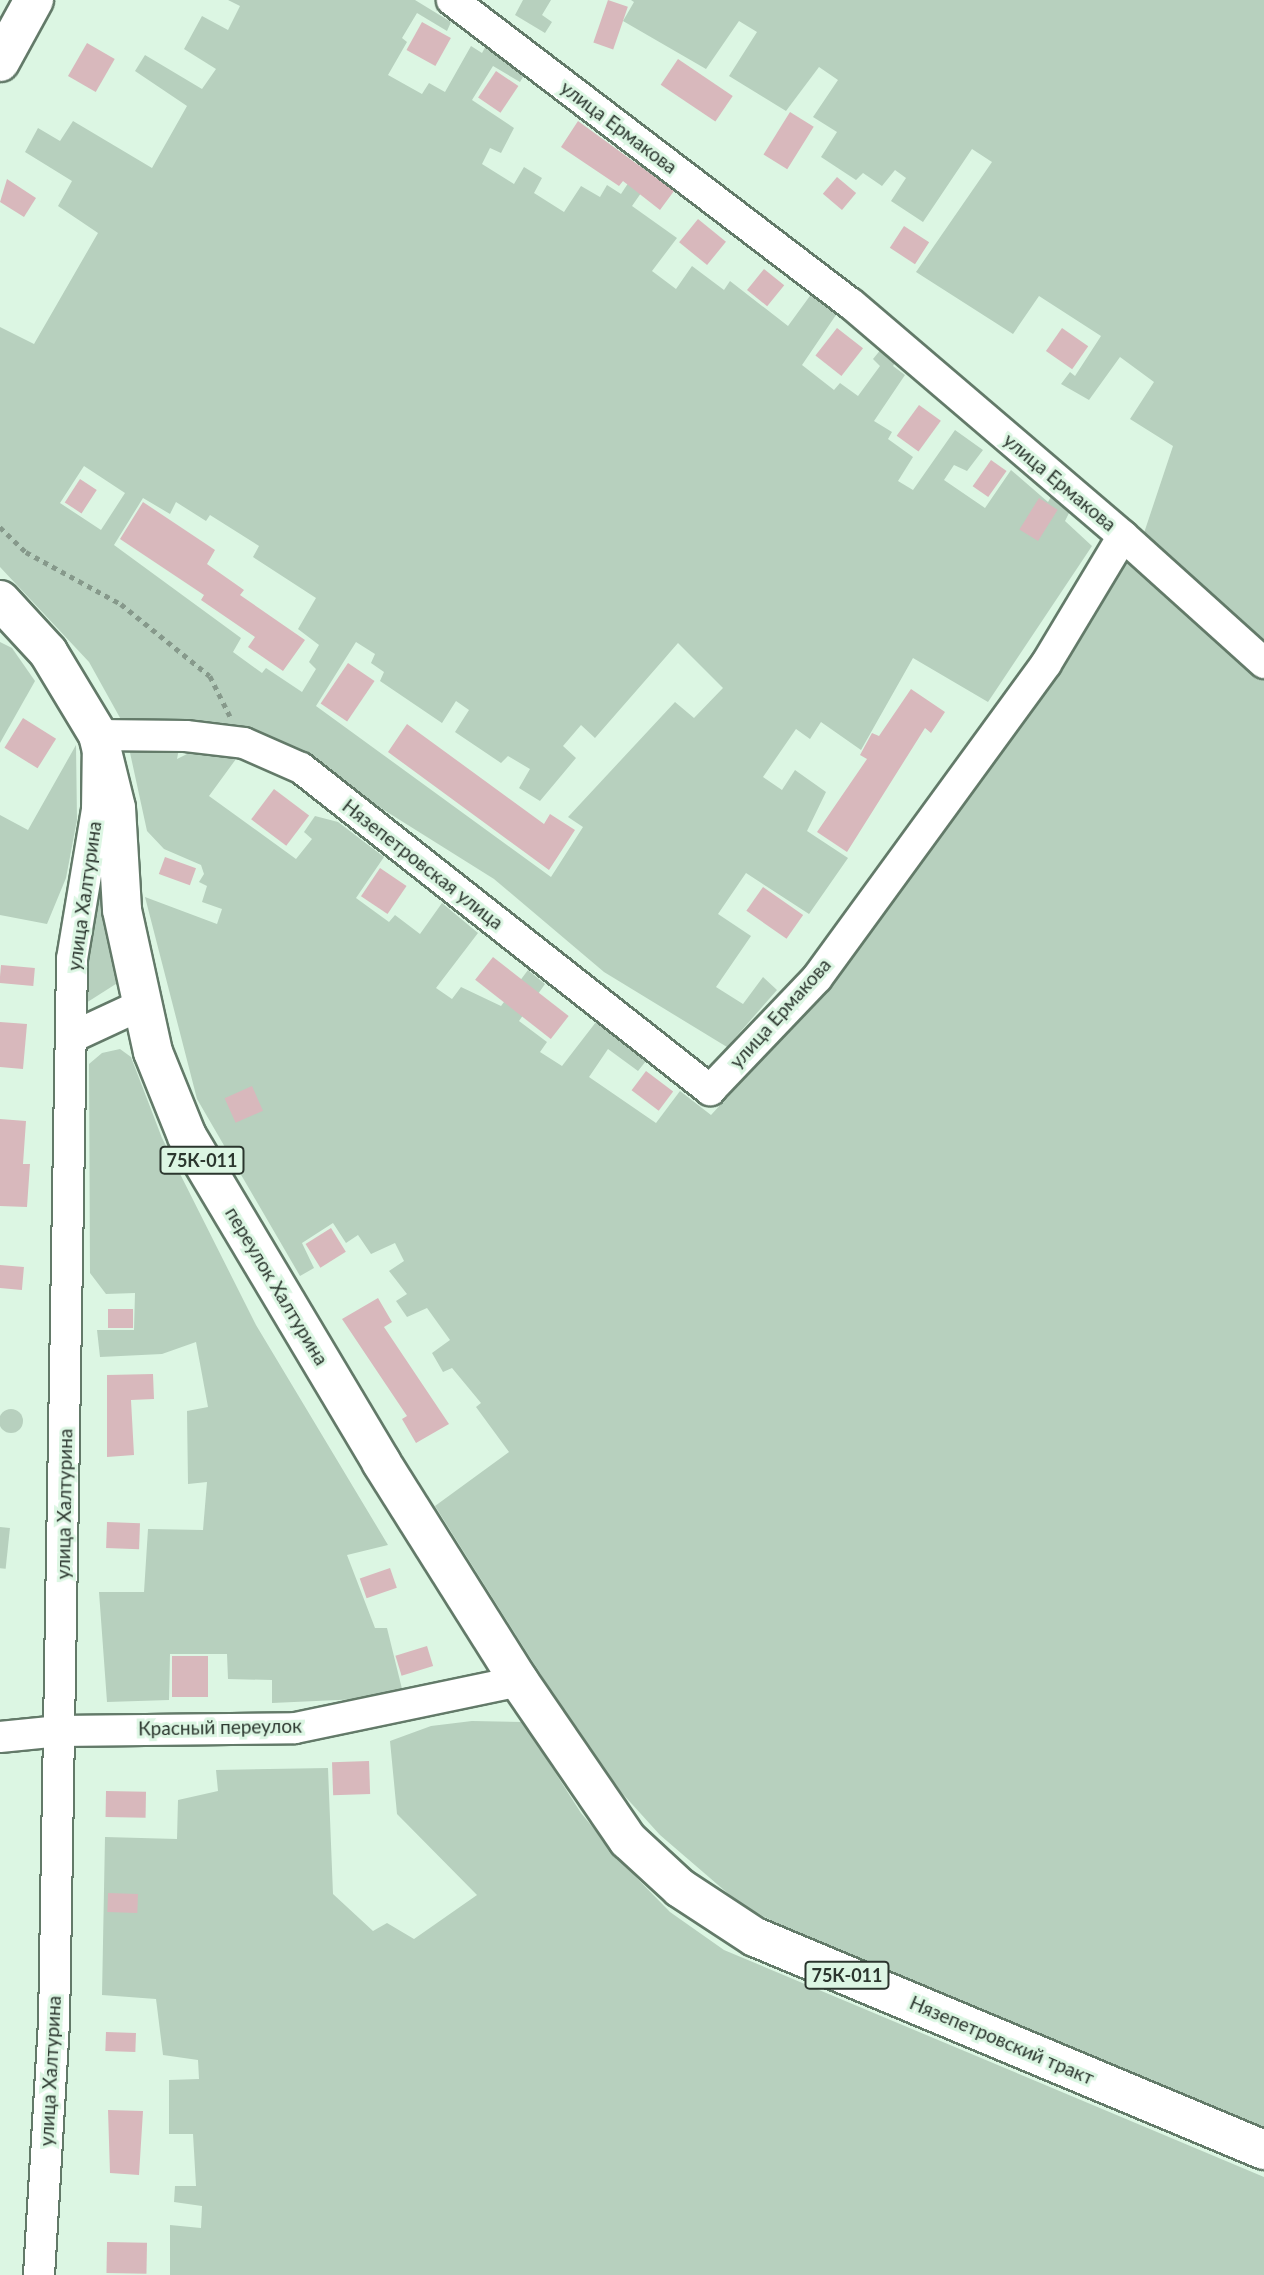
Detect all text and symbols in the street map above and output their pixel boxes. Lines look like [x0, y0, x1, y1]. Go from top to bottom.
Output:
street label: улица Ермакова [556, 76, 682, 178]
street label: улица Ермакова [999, 428, 1121, 536]
street label: Нязепетровская улица [338, 794, 508, 934]
street label: улица Халтурина [62, 820, 106, 972]
street label: улица Ермакова [725, 953, 835, 1073]
road number: 75К-011 [158, 1146, 246, 1175]
street label: переулок Халтурина [221, 1203, 333, 1369]
street label: улица Халтурина [51, 1429, 77, 1579]
street label: Красный переулок [138, 1714, 302, 1740]
road number: 75К-011 [803, 1961, 891, 1990]
street label: Нязепетровский тракт [906, 1991, 1098, 2089]
street label: улица Халтурина [35, 1995, 65, 2147]

